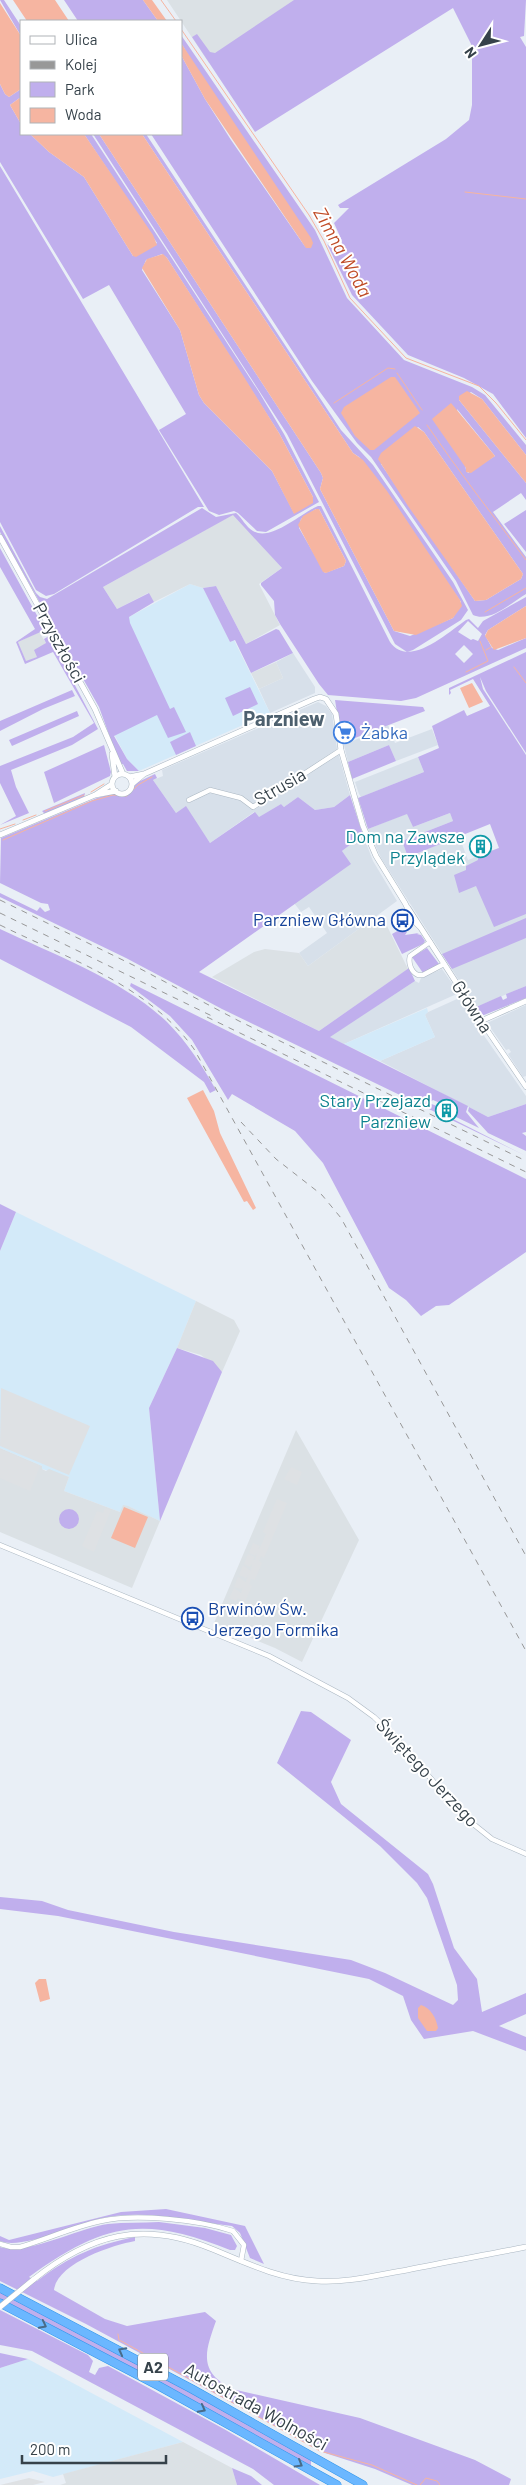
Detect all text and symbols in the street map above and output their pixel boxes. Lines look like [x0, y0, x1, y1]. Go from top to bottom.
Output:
legend [20, 20, 182, 135]
north arrow [456, 20, 506, 70]
text: Ulica [65, 30, 97, 48]
text: N [460, 44, 480, 62]
text: Kolej [65, 55, 97, 73]
text: Park [65, 80, 95, 98]
text: Woda [65, 105, 101, 123]
water label: Zimna Woda [309, 203, 378, 301]
street label: Przyszłości [29, 599, 91, 686]
district label: Parzniew [243, 706, 325, 730]
supermarket icon: Żabka [333, 721, 357, 745]
place label: Żabka [361, 721, 408, 743]
street label: Strusia [250, 763, 309, 810]
place label: Dom na Zawsze Przylądek [345, 825, 465, 868]
building icon: Dom na Zawsze Przylądek [469, 835, 493, 859]
place label: Parzniew Główna [253, 908, 386, 930]
bus stop icon: Parzniew Główna [390, 908, 414, 932]
street label: Główna [448, 976, 498, 1037]
place label: Stary Przejazd Parzniew [319, 1089, 431, 1132]
building icon: Stary Przejazd Parzniew [435, 1099, 459, 1123]
place label: Brwinów Św. Jerzego Formika [208, 1597, 339, 1640]
bus stop icon: Brwinów Św. Jerzego Formika [180, 1607, 204, 1631]
street label: Świętego Jerzego [372, 1714, 484, 1831]
one-way arrow [38, 2319, 47, 2329]
one-way arrow [119, 2347, 128, 2357]
road number: A2 [138, 2354, 168, 2380]
street label: Autostrada Wolności [181, 2357, 332, 2455]
one-way arrow [197, 2403, 206, 2413]
scale bar [22, 2432, 166, 2464]
text: 200 m [30, 2440, 70, 2458]
one-way arrow [294, 2457, 303, 2467]

